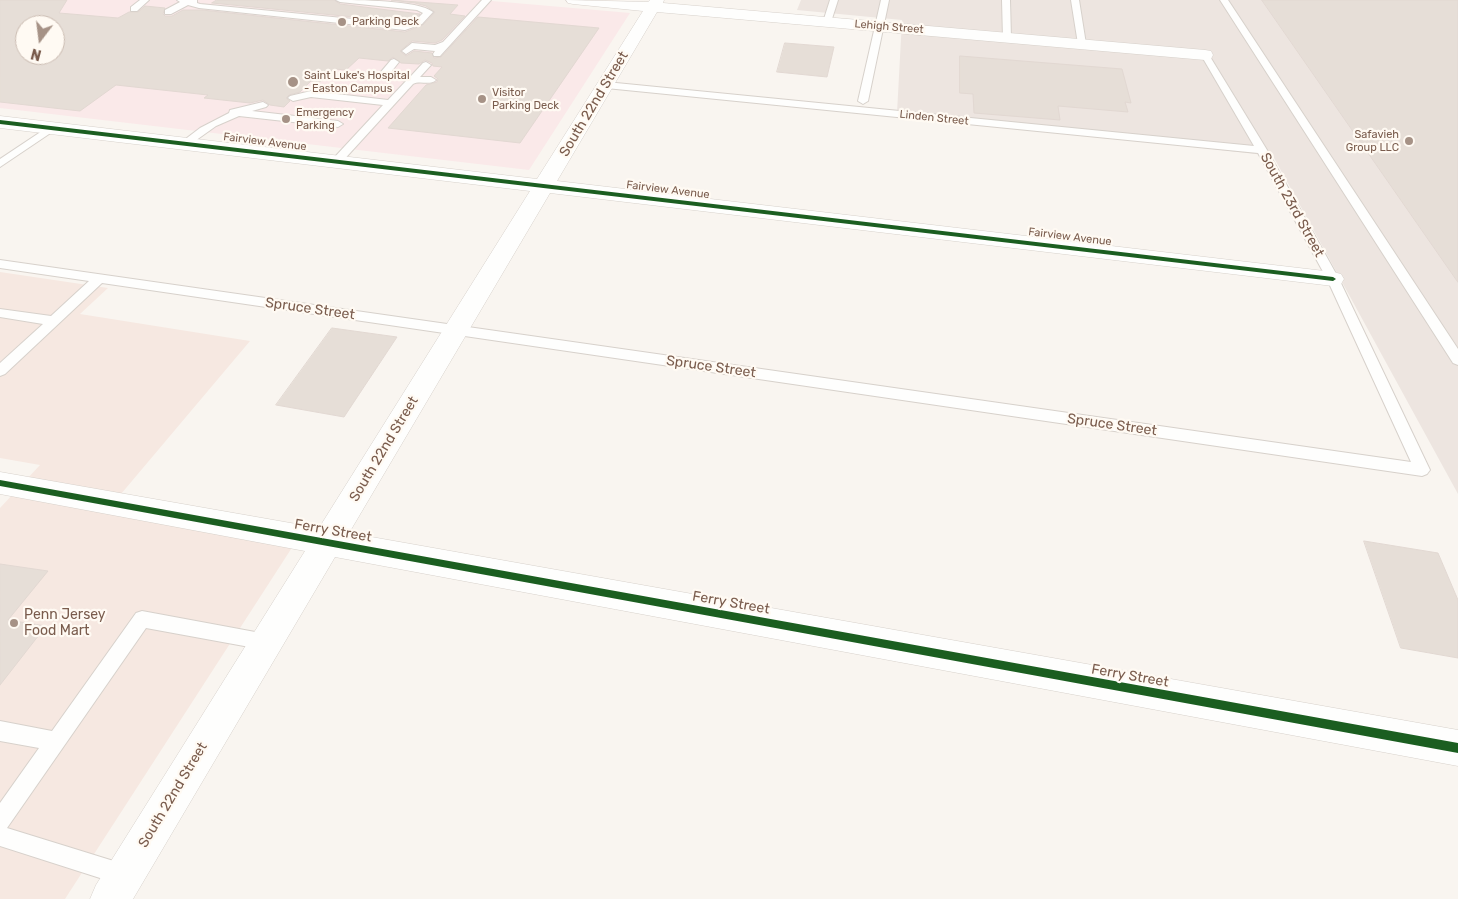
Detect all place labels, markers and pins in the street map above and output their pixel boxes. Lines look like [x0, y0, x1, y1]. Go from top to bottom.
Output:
place label: Parking Deck [352, 15, 419, 29]
marker: Parking Deck [336, 16, 348, 28]
place label: Saint Luke's Hospital - Easton Campus [304, 69, 410, 95]
marker: Saint Luke's Hospital - Easton Campus [286, 75, 300, 89]
place label: Visitor Parking Deck [492, 86, 559, 112]
marker: Visitor Parking Deck [476, 93, 488, 105]
place label: Emergency Parking [296, 106, 354, 132]
marker: Emergency Parking [280, 113, 292, 125]
place label: Safavieh Group LLC [1346, 128, 1399, 154]
marker: Safavieh Group LLC [1403, 135, 1415, 147]
place label: Penn Jersey Food Mart [24, 607, 106, 640]
marker: Penn Jersey Food Mart [8, 617, 20, 629]

